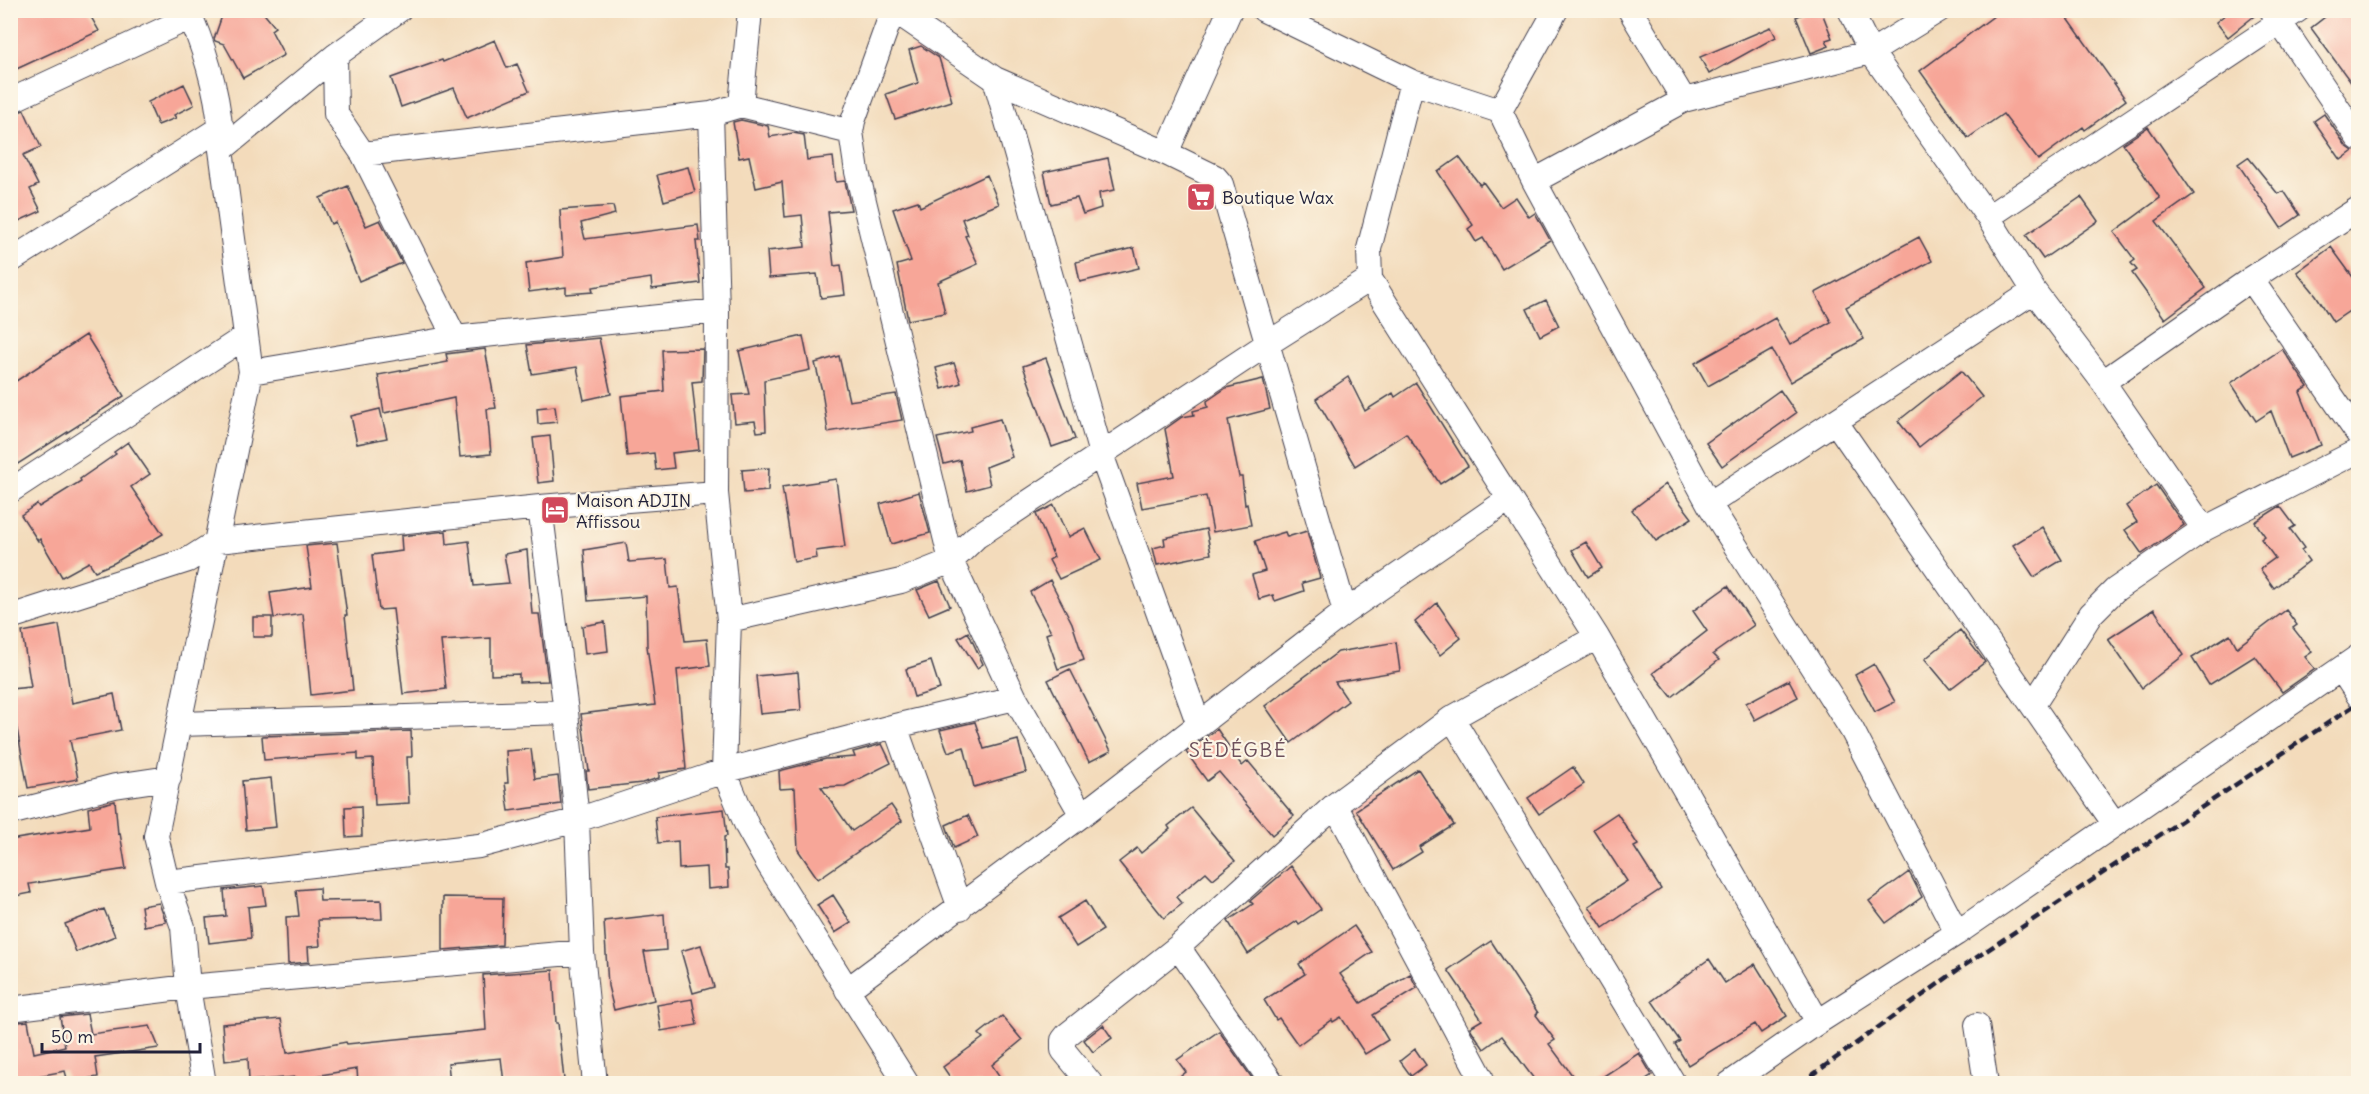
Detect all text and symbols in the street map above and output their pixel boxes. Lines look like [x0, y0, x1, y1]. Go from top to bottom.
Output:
supermarket icon: Boutique Wax [1185, 181, 1217, 213]
place label: Boutique Wax [1222, 186, 1334, 209]
place label: Maison ADJIN Affissou [576, 489, 691, 533]
hotel icon: Maison ADJIN Affissou [539, 494, 571, 526]
district label: SÈDÉGBÉ [1189, 737, 1287, 762]
scale bar [42, 1016, 200, 1054]
text: 50 m [51, 1025, 93, 1048]

